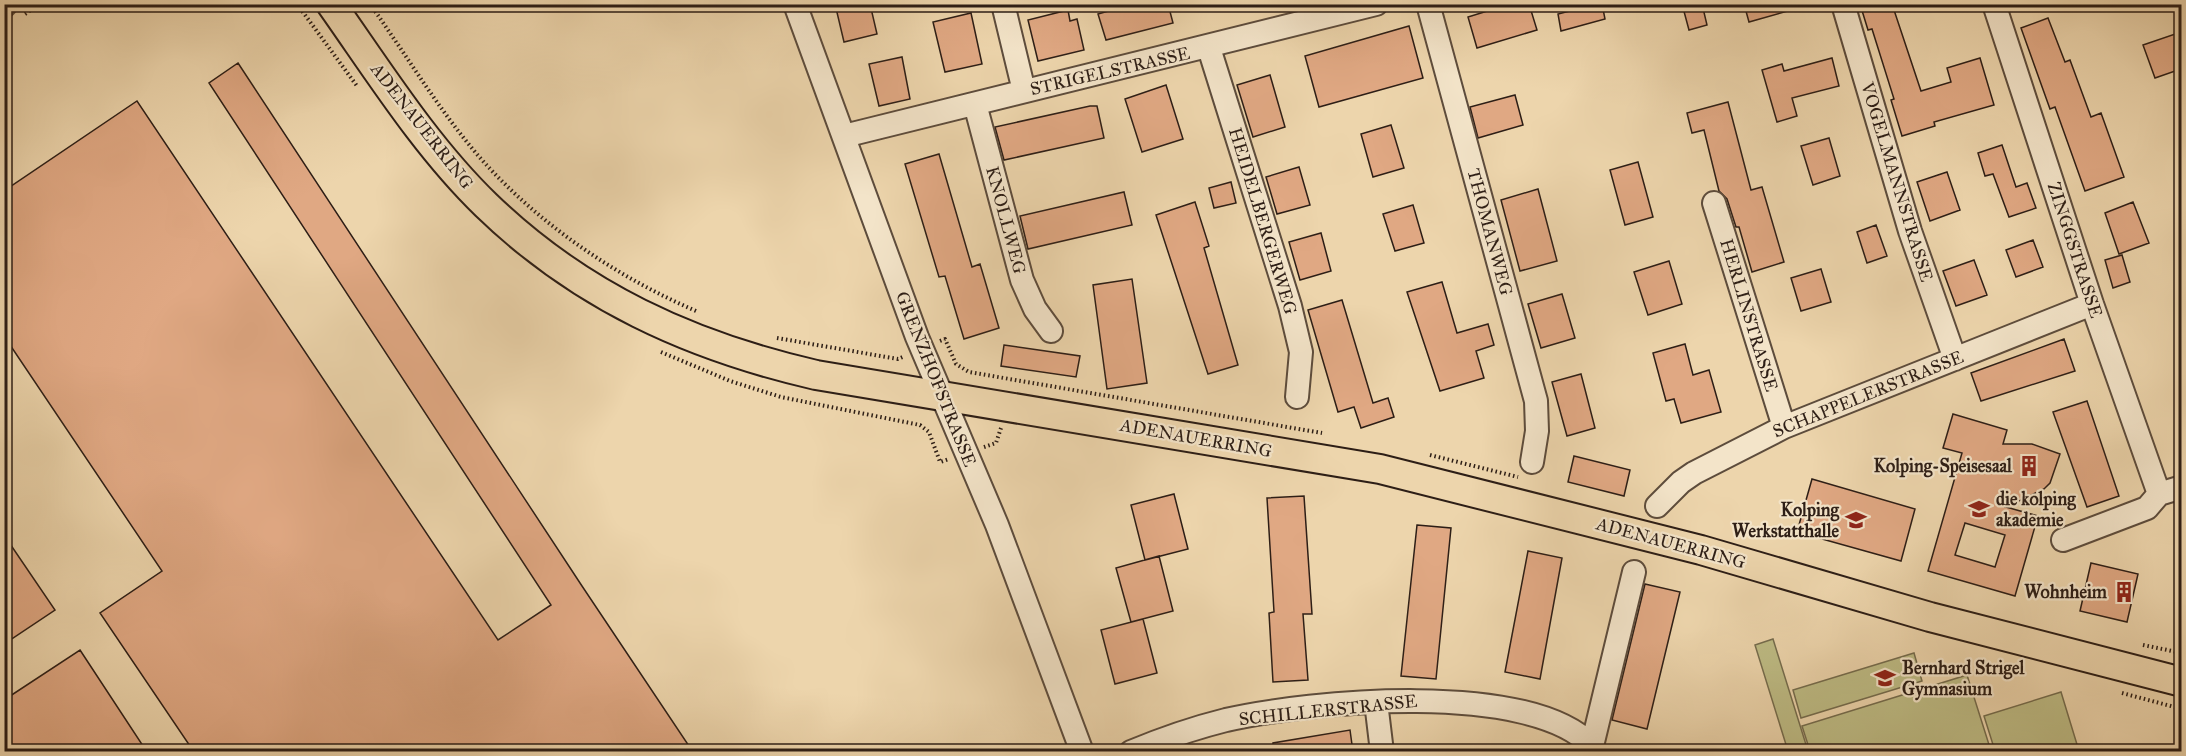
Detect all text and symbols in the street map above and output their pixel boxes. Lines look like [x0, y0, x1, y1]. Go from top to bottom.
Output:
street label: STRIGELSTRASSE [1028, 42, 1192, 100]
street label: ADENAUERRING [365, 58, 478, 193]
street label: VOGELMANNSTRASSE [1856, 79, 1938, 285]
street label: HEIDELBERGERWEG [1224, 125, 1302, 317]
street label: KNOLLWEG [981, 164, 1031, 276]
street label: THOMANWEG [1463, 166, 1517, 298]
street label: ZINGGSTRASSE [2043, 179, 2107, 321]
street label: HERLINSTRASSE [1715, 236, 1783, 394]
street label: GRENZHOFSTRASSE [891, 288, 981, 470]
street label: SCHAPPELERSTRASSE [1769, 346, 1967, 442]
street label: ADENAUERRING [1117, 414, 1274, 462]
building icon: Kolping-Speisesaal [2017, 454, 2041, 478]
place label: Kolping-Speisesaal [1873, 455, 2013, 478]
place label: die kolping akademie [1996, 488, 2076, 531]
school or university icon: die kolping akademie [1967, 497, 1991, 521]
place label: Kolping Werkstatthalle [1732, 499, 1840, 542]
school or university icon: Kolping Werkstatthalle [1844, 508, 1868, 532]
street label: ADENAUERRING [1593, 512, 1748, 574]
building icon: Wohnheim [2112, 580, 2136, 604]
place label: Wohnheim [2024, 581, 2108, 603]
place label: Bernhard Strigel Gymnasium [1902, 657, 2025, 701]
school or university icon: Bernhard Strigel Gymnasium [1873, 666, 1897, 690]
street label: SCHILLERSTRASSE [1238, 690, 1418, 730]

